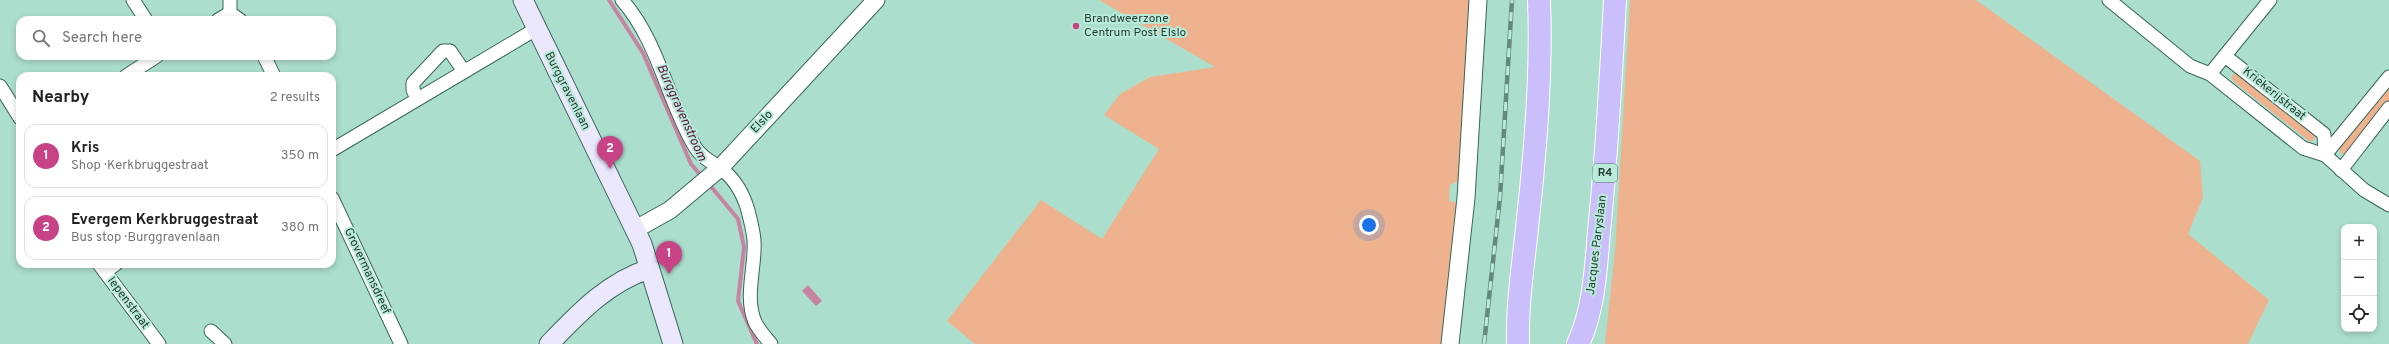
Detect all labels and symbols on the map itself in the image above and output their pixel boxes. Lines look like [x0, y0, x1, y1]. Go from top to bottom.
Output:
place label: Brandweerzone Centrum Post Elslo [1084, 11, 1187, 41]
marker: Brandweerzone Centrum Post Elslo [1071, 21, 1081, 31]
street label: Burggravenlaan [540, 49, 594, 133]
water label: Burggravenstroom [652, 62, 710, 164]
street label: Kriekerijstraat [2239, 64, 2309, 124]
street label: Elslo [747, 107, 777, 137]
pin: 2 [597, 136, 623, 169]
road number: R4 [1593, 164, 1617, 182]
street label: Jacques Paryslaan [1583, 194, 1611, 296]
your location [1359, 215, 1379, 235]
street label: Grovermansdreef [340, 225, 394, 317]
pin: 1 [656, 241, 682, 274]
street label: Iepenstraat [103, 274, 153, 332]

